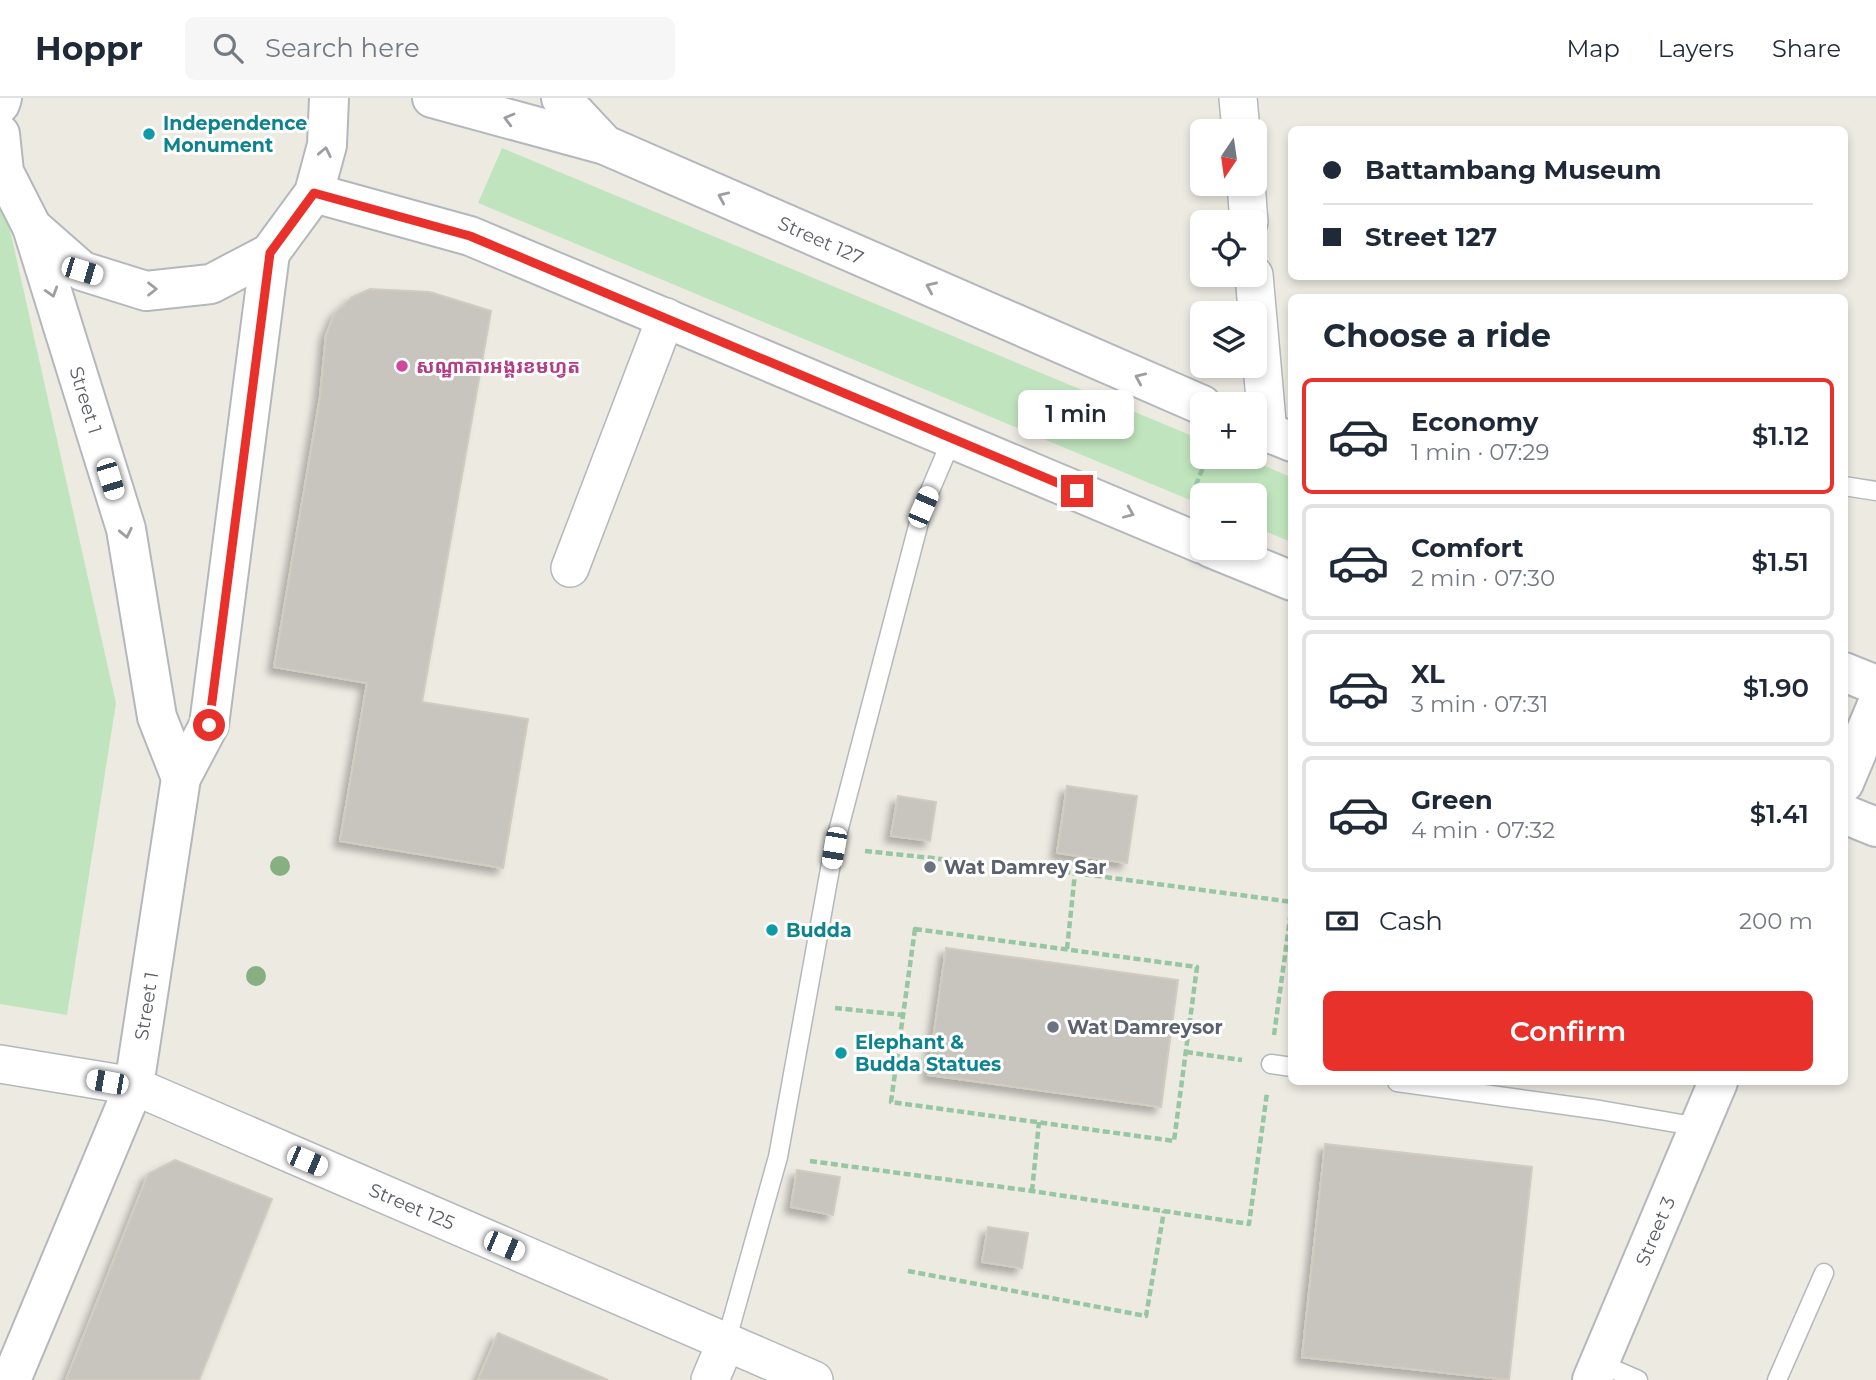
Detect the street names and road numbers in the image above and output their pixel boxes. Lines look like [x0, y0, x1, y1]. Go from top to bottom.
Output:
street label: Street 127 [774, 211, 867, 270]
street label: Street 1 [64, 364, 107, 437]
street label: Street 1 [130, 970, 163, 1042]
street label: Street 125 [366, 1178, 458, 1235]
street label: Street 3 [1631, 1193, 1680, 1269]

